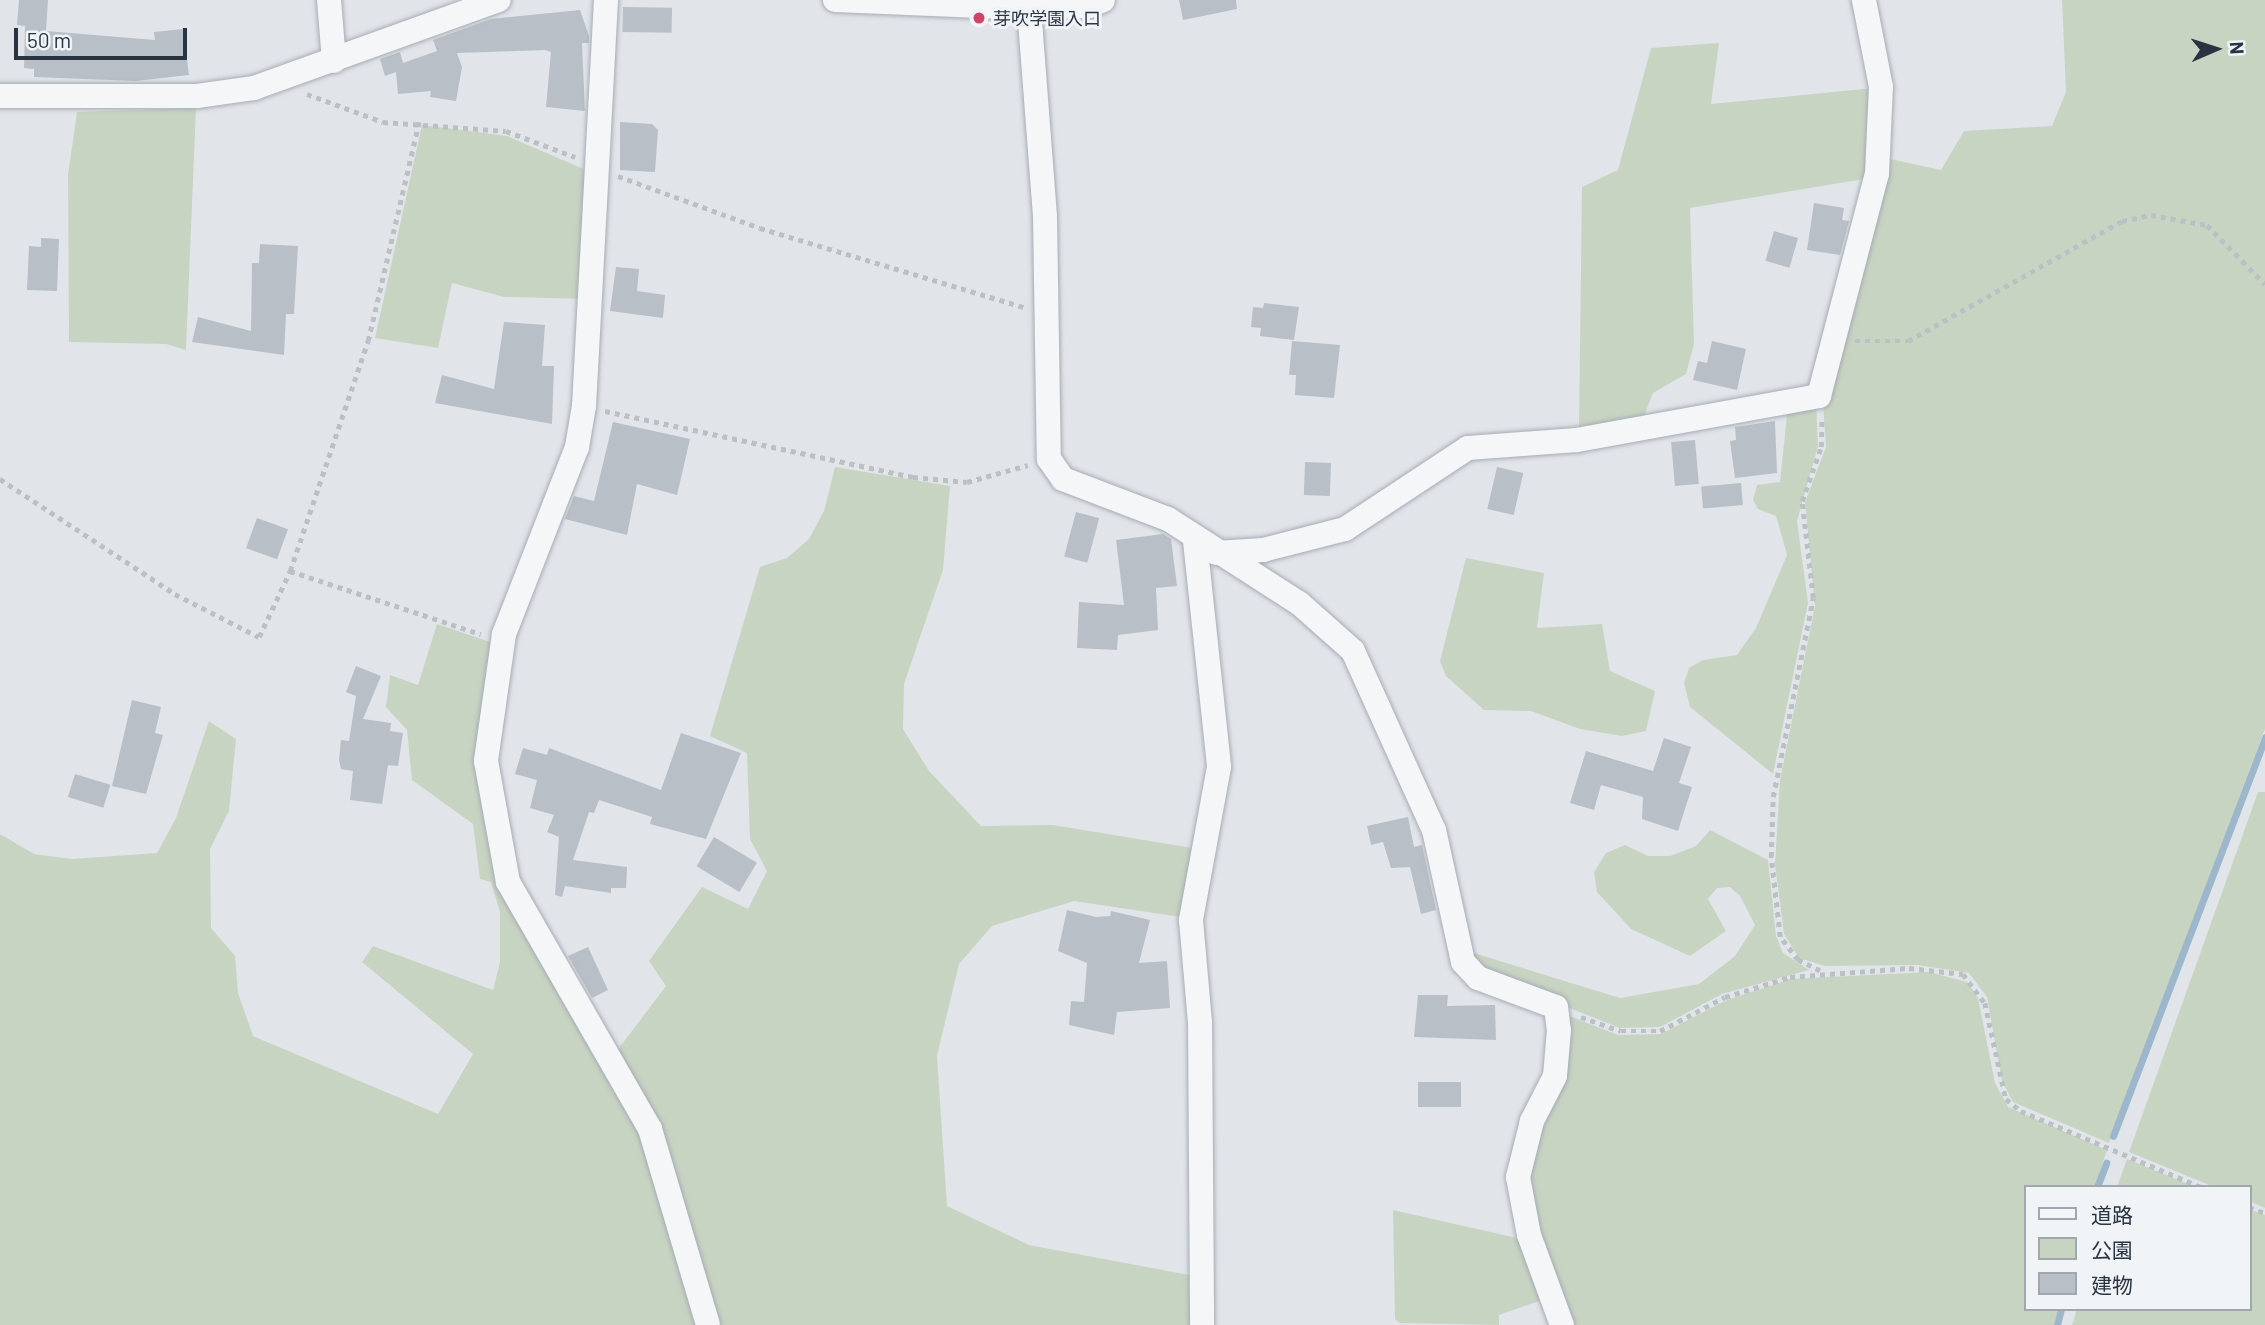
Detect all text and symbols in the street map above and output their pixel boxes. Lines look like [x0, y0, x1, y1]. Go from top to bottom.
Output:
place label: 芽吹学園入口 [993, 7, 1101, 29]
marker: 芽吹学園入口 [971, 10, 987, 26]
scale bar [18, 14, 191, 58]
north arrow [2181, 14, 2251, 84]
text: 50 m [27, 27, 71, 52]
text: N [2226, 41, 2249, 55]
legend [2024, 1185, 2251, 1311]
text: 道路 [2091, 1202, 2133, 1227]
text: 公園 [2091, 1237, 2133, 1262]
text: 建物 [2091, 1272, 2133, 1297]

